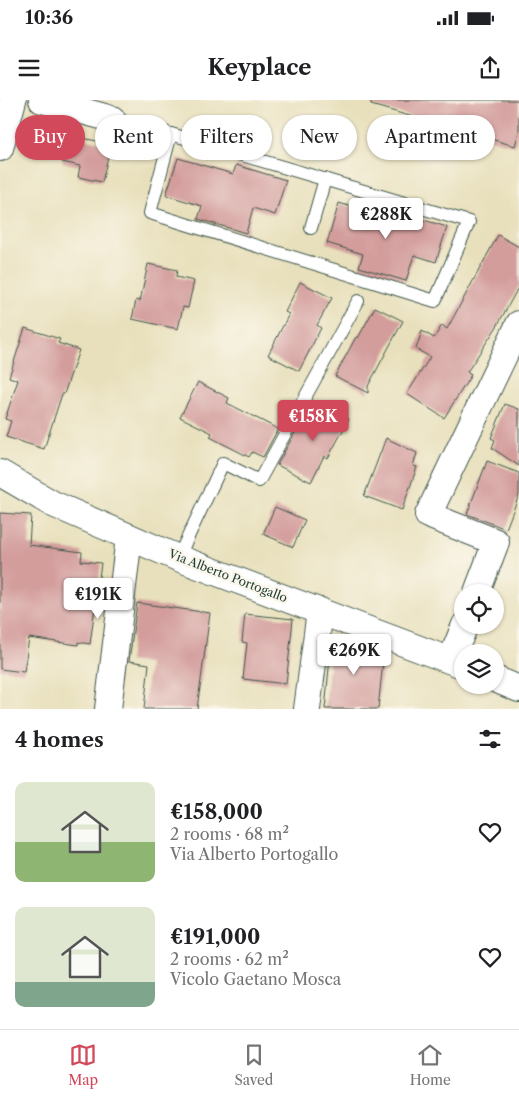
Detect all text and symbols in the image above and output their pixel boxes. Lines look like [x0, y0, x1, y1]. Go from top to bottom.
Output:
text: 10:36 [25, 6, 73, 29]
icon: menu [15, 54, 43, 82]
text: Keyplace [208, 54, 311, 81]
icon: share [476, 54, 504, 82]
chip: Buy [15, 115, 85, 160]
chip: Rent [95, 115, 171, 160]
chip: Filters [181, 115, 272, 160]
chip: New [282, 115, 357, 160]
chip: Apartment [367, 115, 495, 160]
pin: €288K [351, 198, 421, 240]
text: €288K [360, 204, 412, 224]
pin: €158K [278, 400, 348, 442]
text: €158K [289, 406, 337, 426]
street label: Via Alberto Portogallo [166, 546, 290, 605]
pin: €191K [63, 578, 133, 620]
text: €191K [75, 584, 121, 604]
map controls [454, 584, 504, 694]
button: locate [454, 584, 504, 634]
pin: €269K [319, 634, 389, 676]
text: €269K [328, 640, 380, 660]
button: layers [454, 644, 504, 694]
icon: filters [476, 725, 504, 753]
text: 4 homes [15, 727, 104, 752]
text: €158,000 [170, 799, 263, 824]
icon: home [55, 802, 115, 862]
icon: heart [476, 818, 504, 846]
text: 2 rooms · 68 m² [170, 824, 289, 844]
text: Via Alberto Portogallo [170, 844, 338, 864]
text: €191,000 [170, 924, 260, 949]
icon: home [55, 927, 115, 987]
icon: heart [476, 943, 504, 971]
text: 2 rooms · 62 m² [170, 949, 289, 969]
text: Vicolo Gaetano Mosca [170, 969, 341, 989]
tab: Map [68, 1041, 98, 1089]
tab: Saved [235, 1041, 273, 1089]
tab: Home [410, 1041, 451, 1089]

